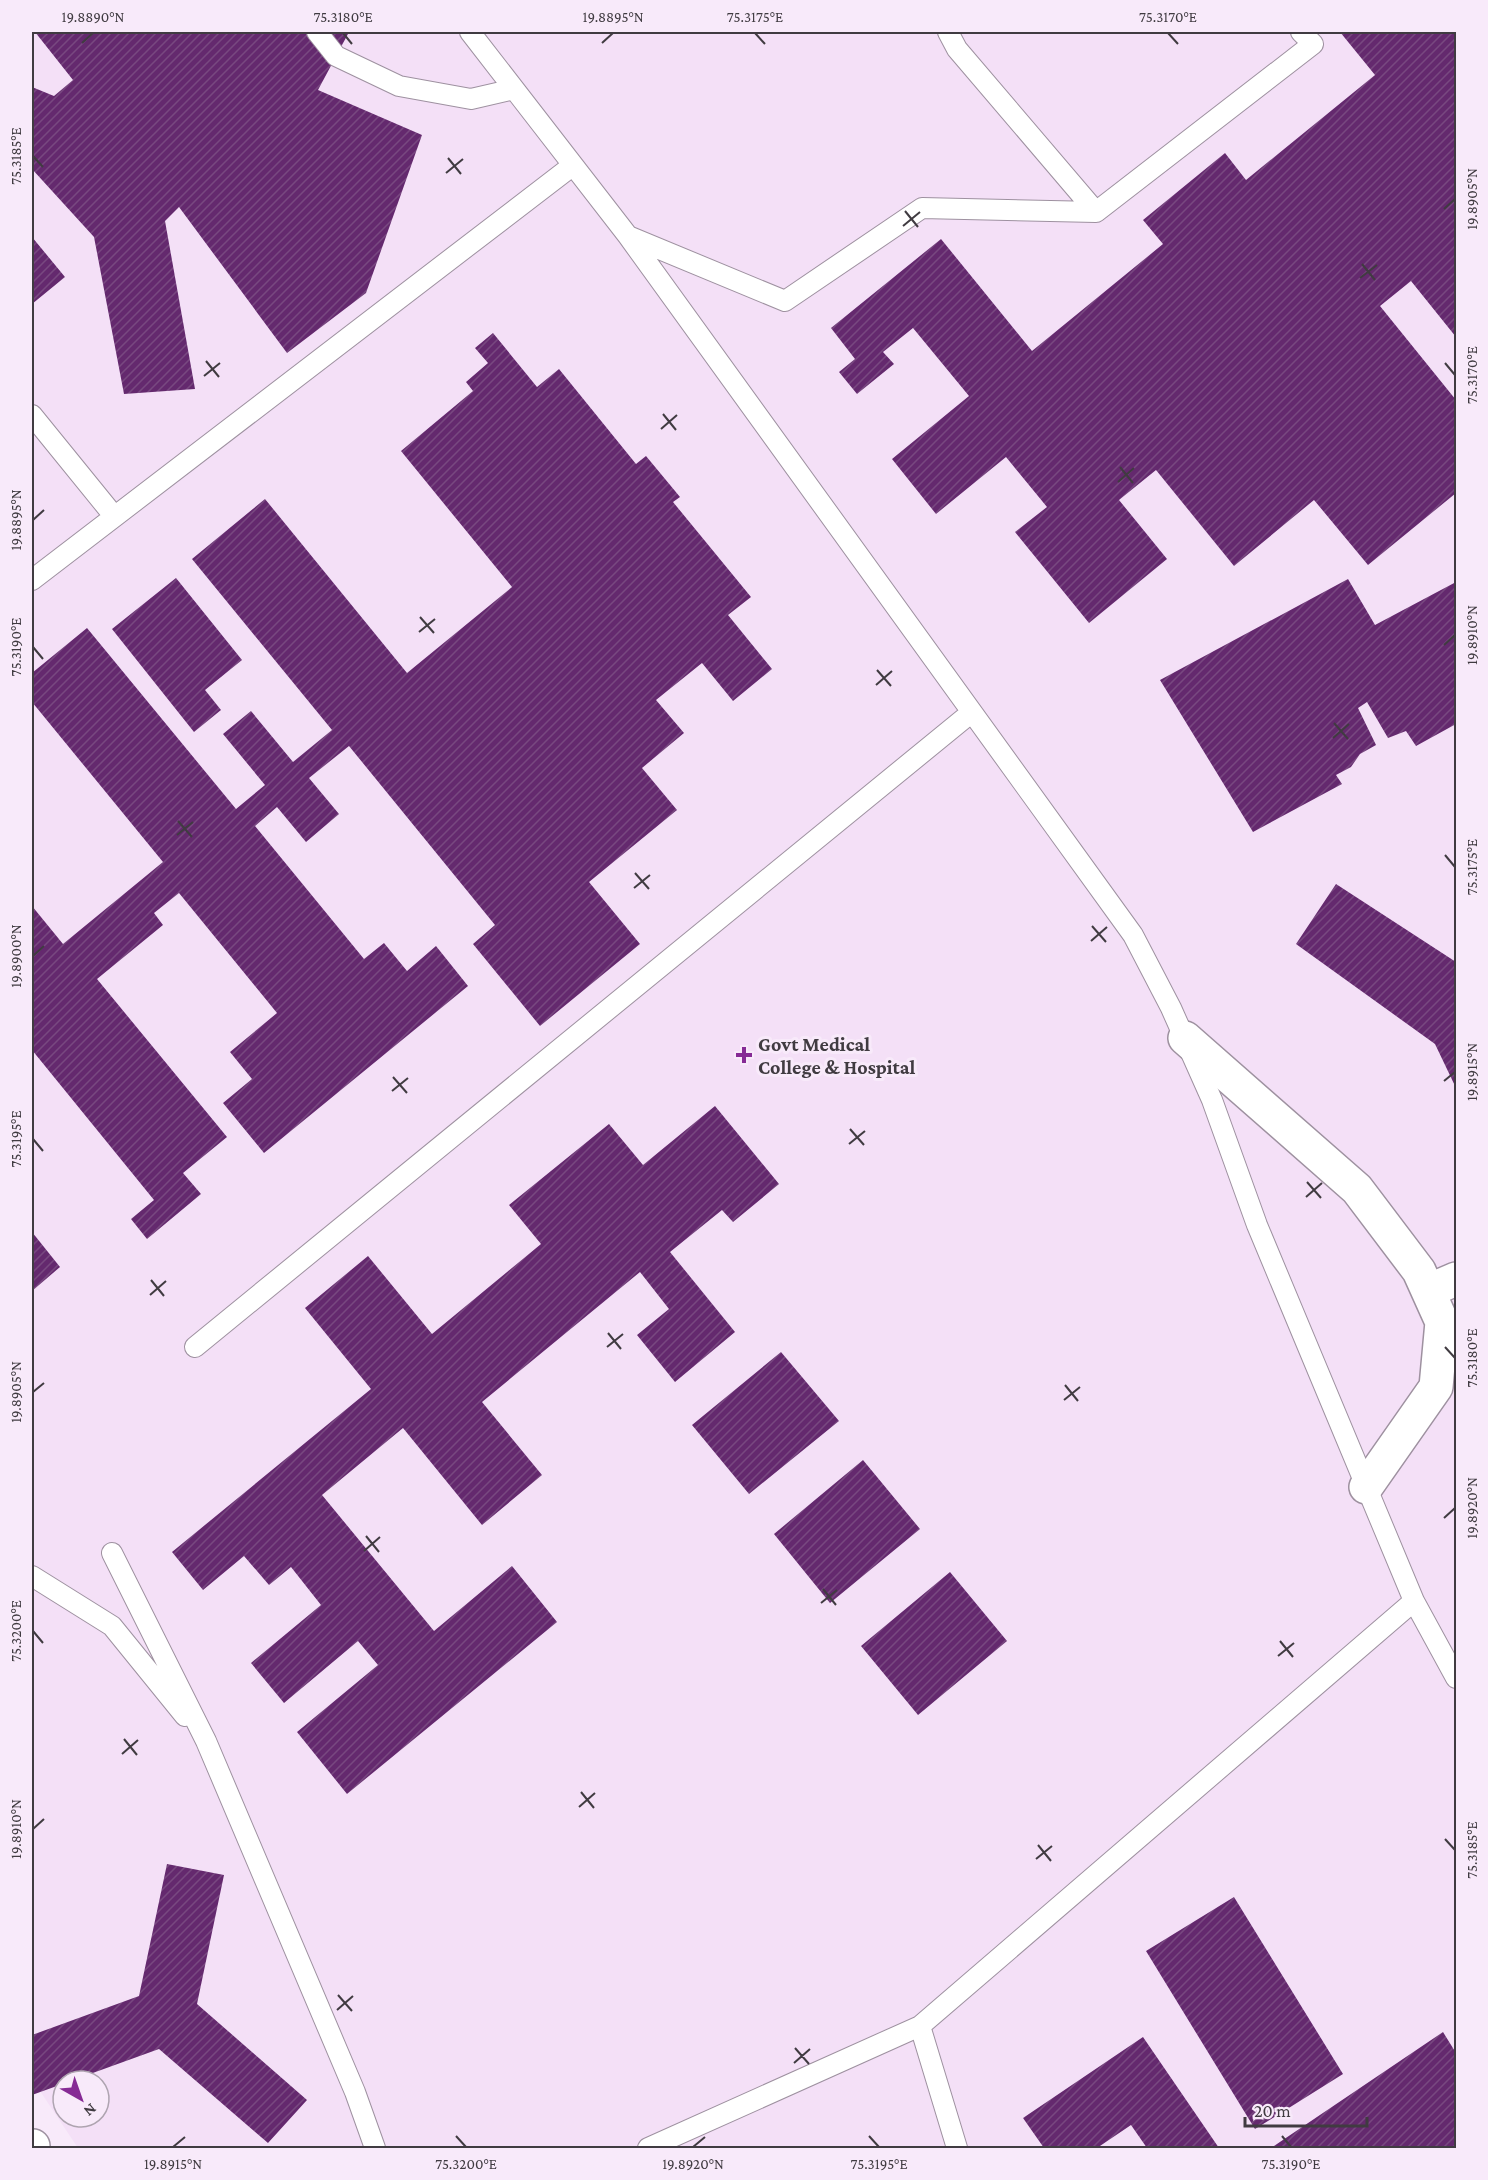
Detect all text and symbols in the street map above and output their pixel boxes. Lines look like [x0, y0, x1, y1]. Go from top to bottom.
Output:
text: 19.8890°N [62, 9, 125, 25]
text: 75.3180°E [313, 9, 373, 25]
text: 19.8895°N [582, 9, 644, 25]
text: 75.3175°E [727, 9, 783, 25]
text: 75.3170°E [1139, 9, 1197, 25]
text: 75.3185°E [8, 127, 24, 185]
text: 19.8905°N [1464, 168, 1480, 230]
text: 75.3170°E [1464, 346, 1480, 404]
text: 19.8895°N [8, 489, 24, 551]
text: 19.8910°N [1464, 605, 1480, 665]
text: 75.3190°E [8, 618, 24, 676]
text: 75.3175°E [1464, 839, 1480, 895]
text: 19.8900°N [8, 924, 24, 988]
place label: Govt Medical College & Hospital [758, 1033, 915, 1078]
text: 19.8915°N [1464, 1043, 1480, 1101]
marker: Govt Medical College & Hospital [735, 1046, 753, 1064]
text: 75.3195°E [8, 1110, 24, 1168]
text: 75.3180°E [1464, 1328, 1480, 1388]
text: 19.8905°N [8, 1361, 24, 1423]
text: 19.8920°N [1464, 1477, 1480, 1539]
text: 75.3200°E [8, 1600, 24, 1662]
text: 19.8910°N [8, 1799, 24, 1859]
text: 75.3185°E [1464, 1821, 1480, 1879]
north arrow [51, 2069, 111, 2129]
scale bar [1245, 2090, 1366, 2128]
text: N [81, 2100, 100, 2120]
text: 20 m [1254, 2101, 1291, 2121]
text: 19.8915°N [144, 2156, 202, 2172]
text: 75.3200°E [435, 2156, 497, 2172]
text: 19.8920°N [662, 2156, 724, 2172]
text: 75.3195°E [850, 2156, 908, 2172]
text: 75.3190°E [1262, 2156, 1320, 2172]

